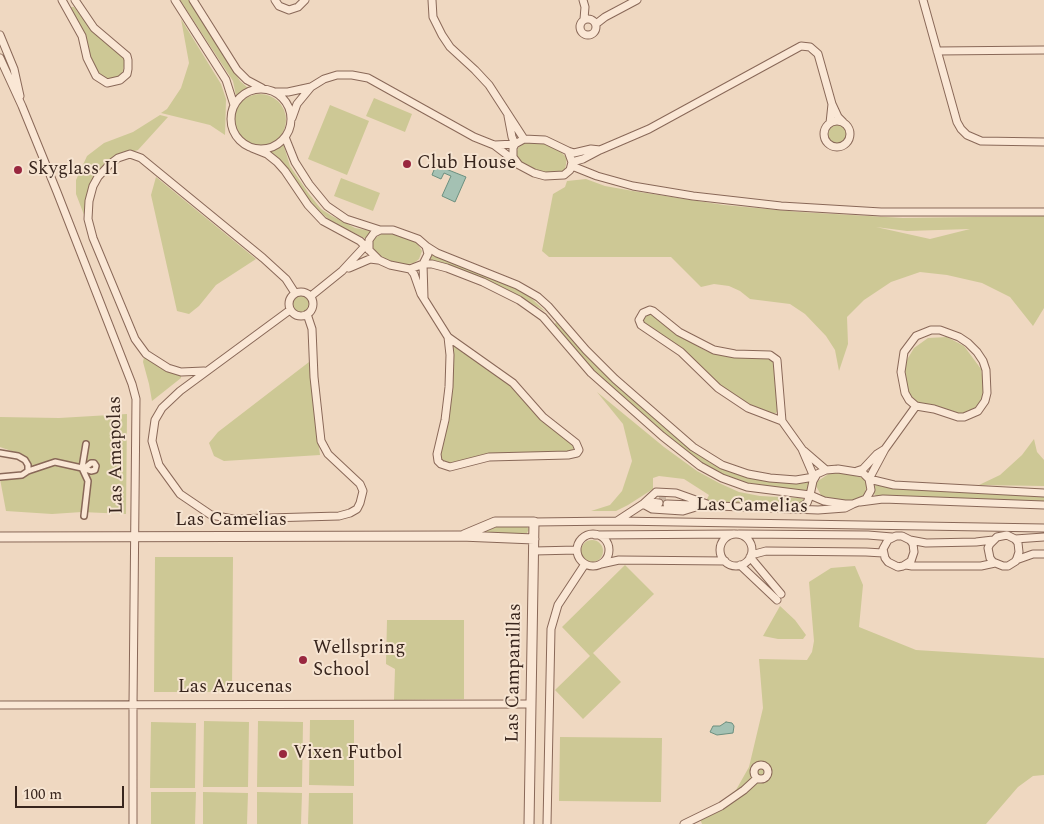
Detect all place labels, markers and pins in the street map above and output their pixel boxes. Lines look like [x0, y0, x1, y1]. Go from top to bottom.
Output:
place label: Club House [417, 153, 516, 175]
marker: Club House [401, 158, 413, 170]
place label: Skyglass II [28, 159, 119, 181]
marker: Skyglass II [12, 164, 24, 176]
place label: Wellspring School [313, 638, 405, 682]
marker: Wellspring School [297, 654, 309, 666]
place label: Vixen Futbol [293, 743, 403, 765]
marker: Vixen Futbol [277, 748, 289, 760]

